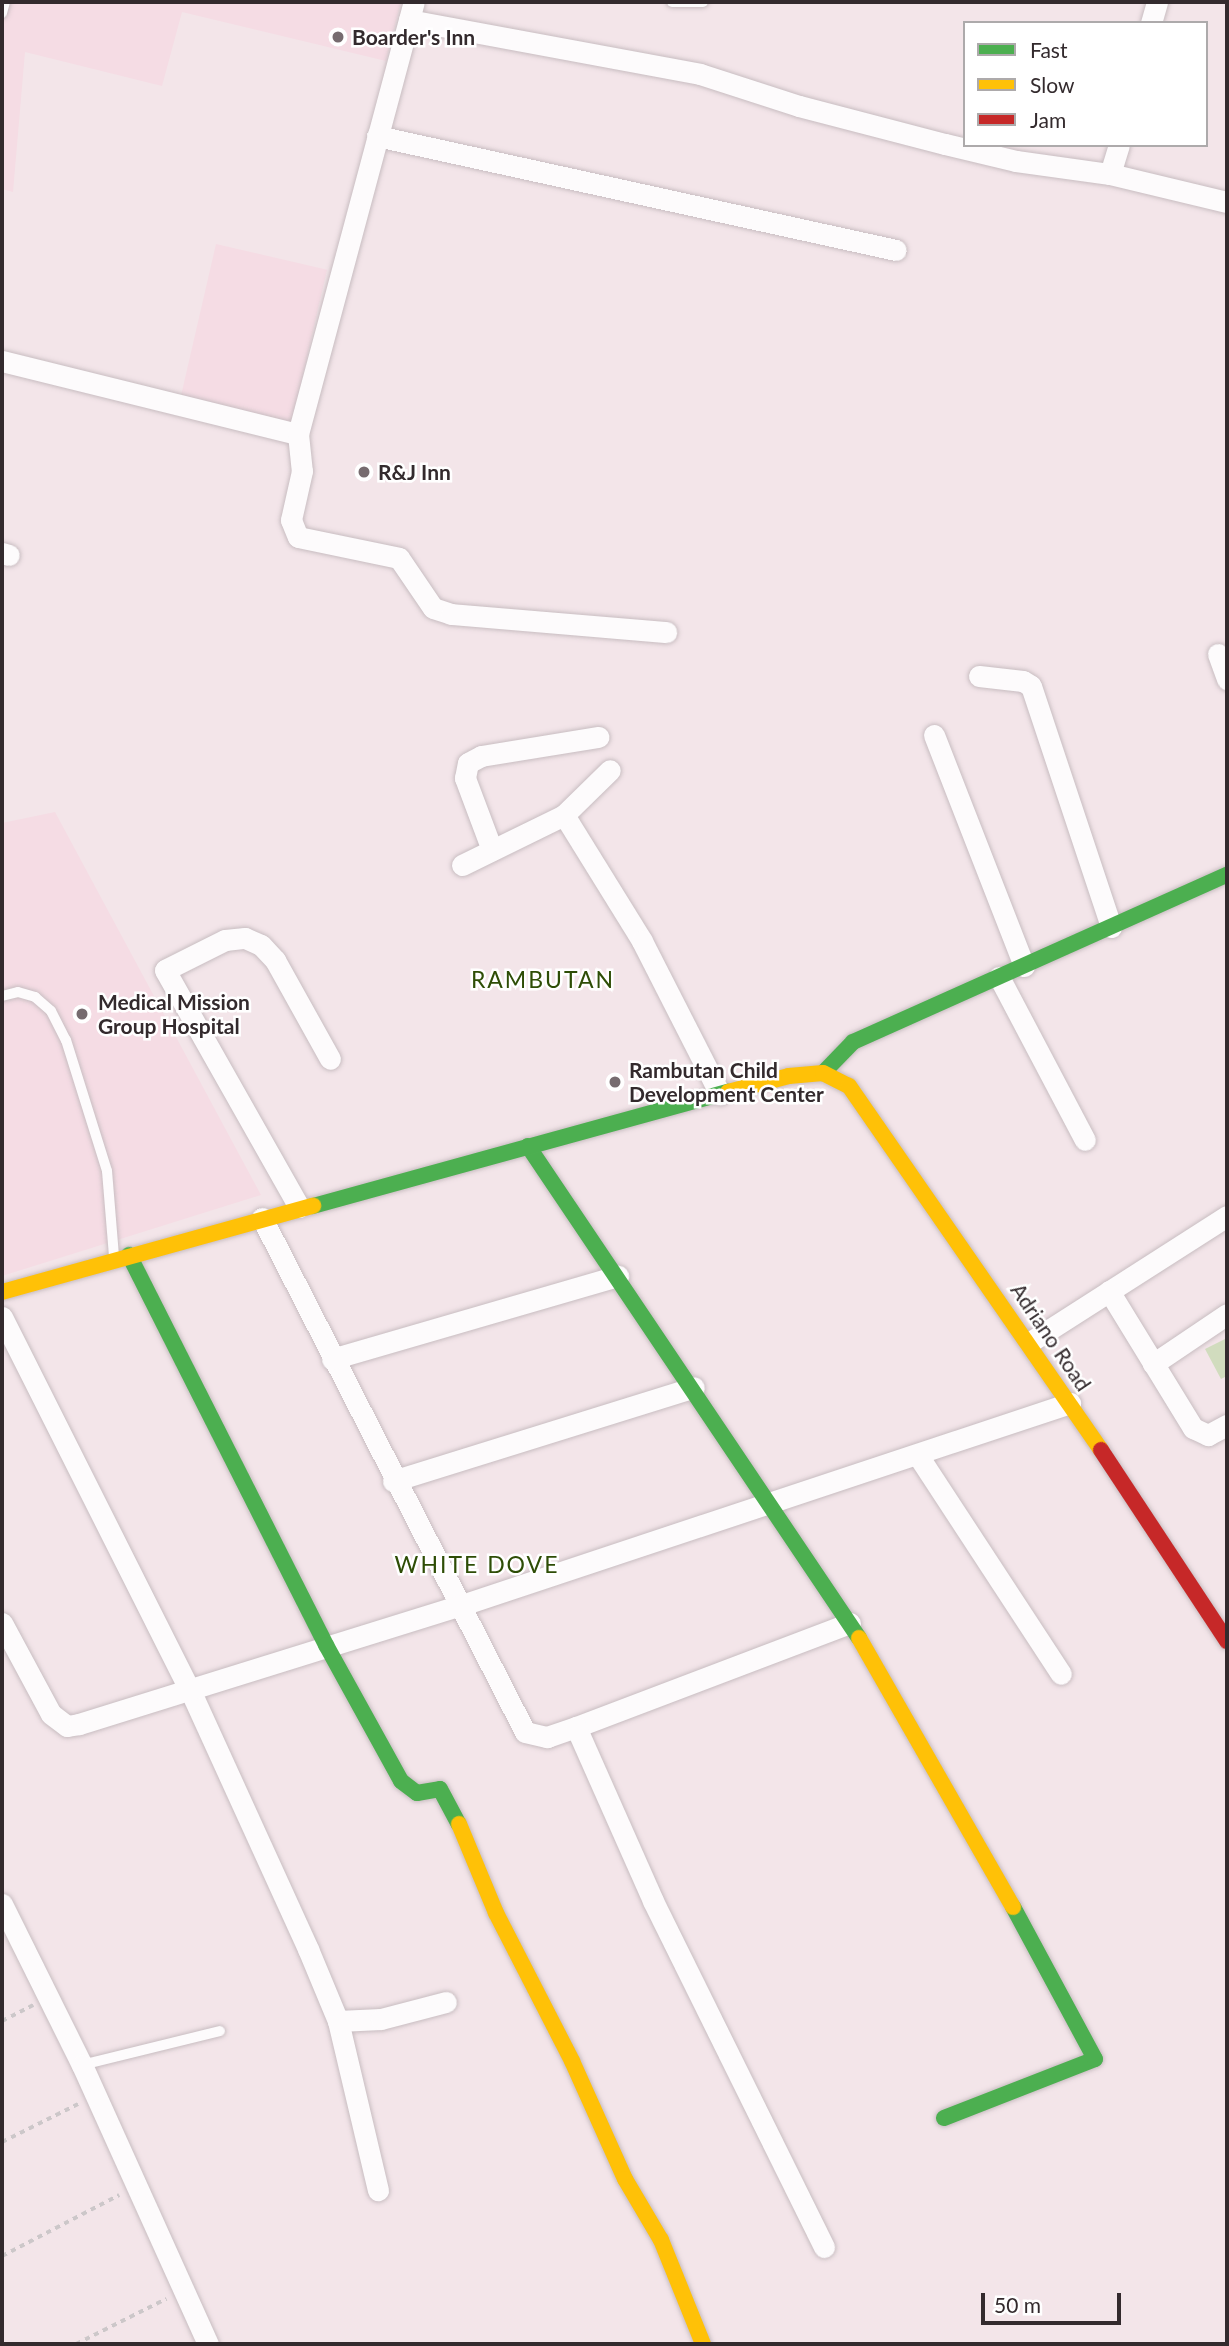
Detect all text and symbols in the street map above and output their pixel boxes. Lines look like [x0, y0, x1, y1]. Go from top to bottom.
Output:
legend [963, 21, 1208, 147]
place label: Boarder's Inn [352, 24, 475, 50]
marker: Boarder's Inn [330, 29, 346, 45]
text: Fast [1030, 37, 1067, 62]
text: Slow [1030, 72, 1074, 97]
text: Jam [1030, 107, 1066, 132]
place label: R&J Inn [378, 459, 451, 485]
marker: R&J Inn [356, 464, 372, 480]
district label: RAMBUTAN [472, 965, 614, 993]
place label: Medical Mission Group Hospital [98, 989, 250, 1039]
marker: Medical Mission Group Hospital [72, 1004, 92, 1024]
place label: Rambutan Child Development Center [629, 1057, 824, 1107]
marker: Rambutan Child Development Center [607, 1074, 623, 1090]
street label: Adriano Road [1006, 1278, 1096, 1396]
district label: WHITE DOVE [396, 1550, 558, 1578]
scale bar [984, 2280, 1124, 2324]
text: 50 m [994, 2292, 1041, 2317]

